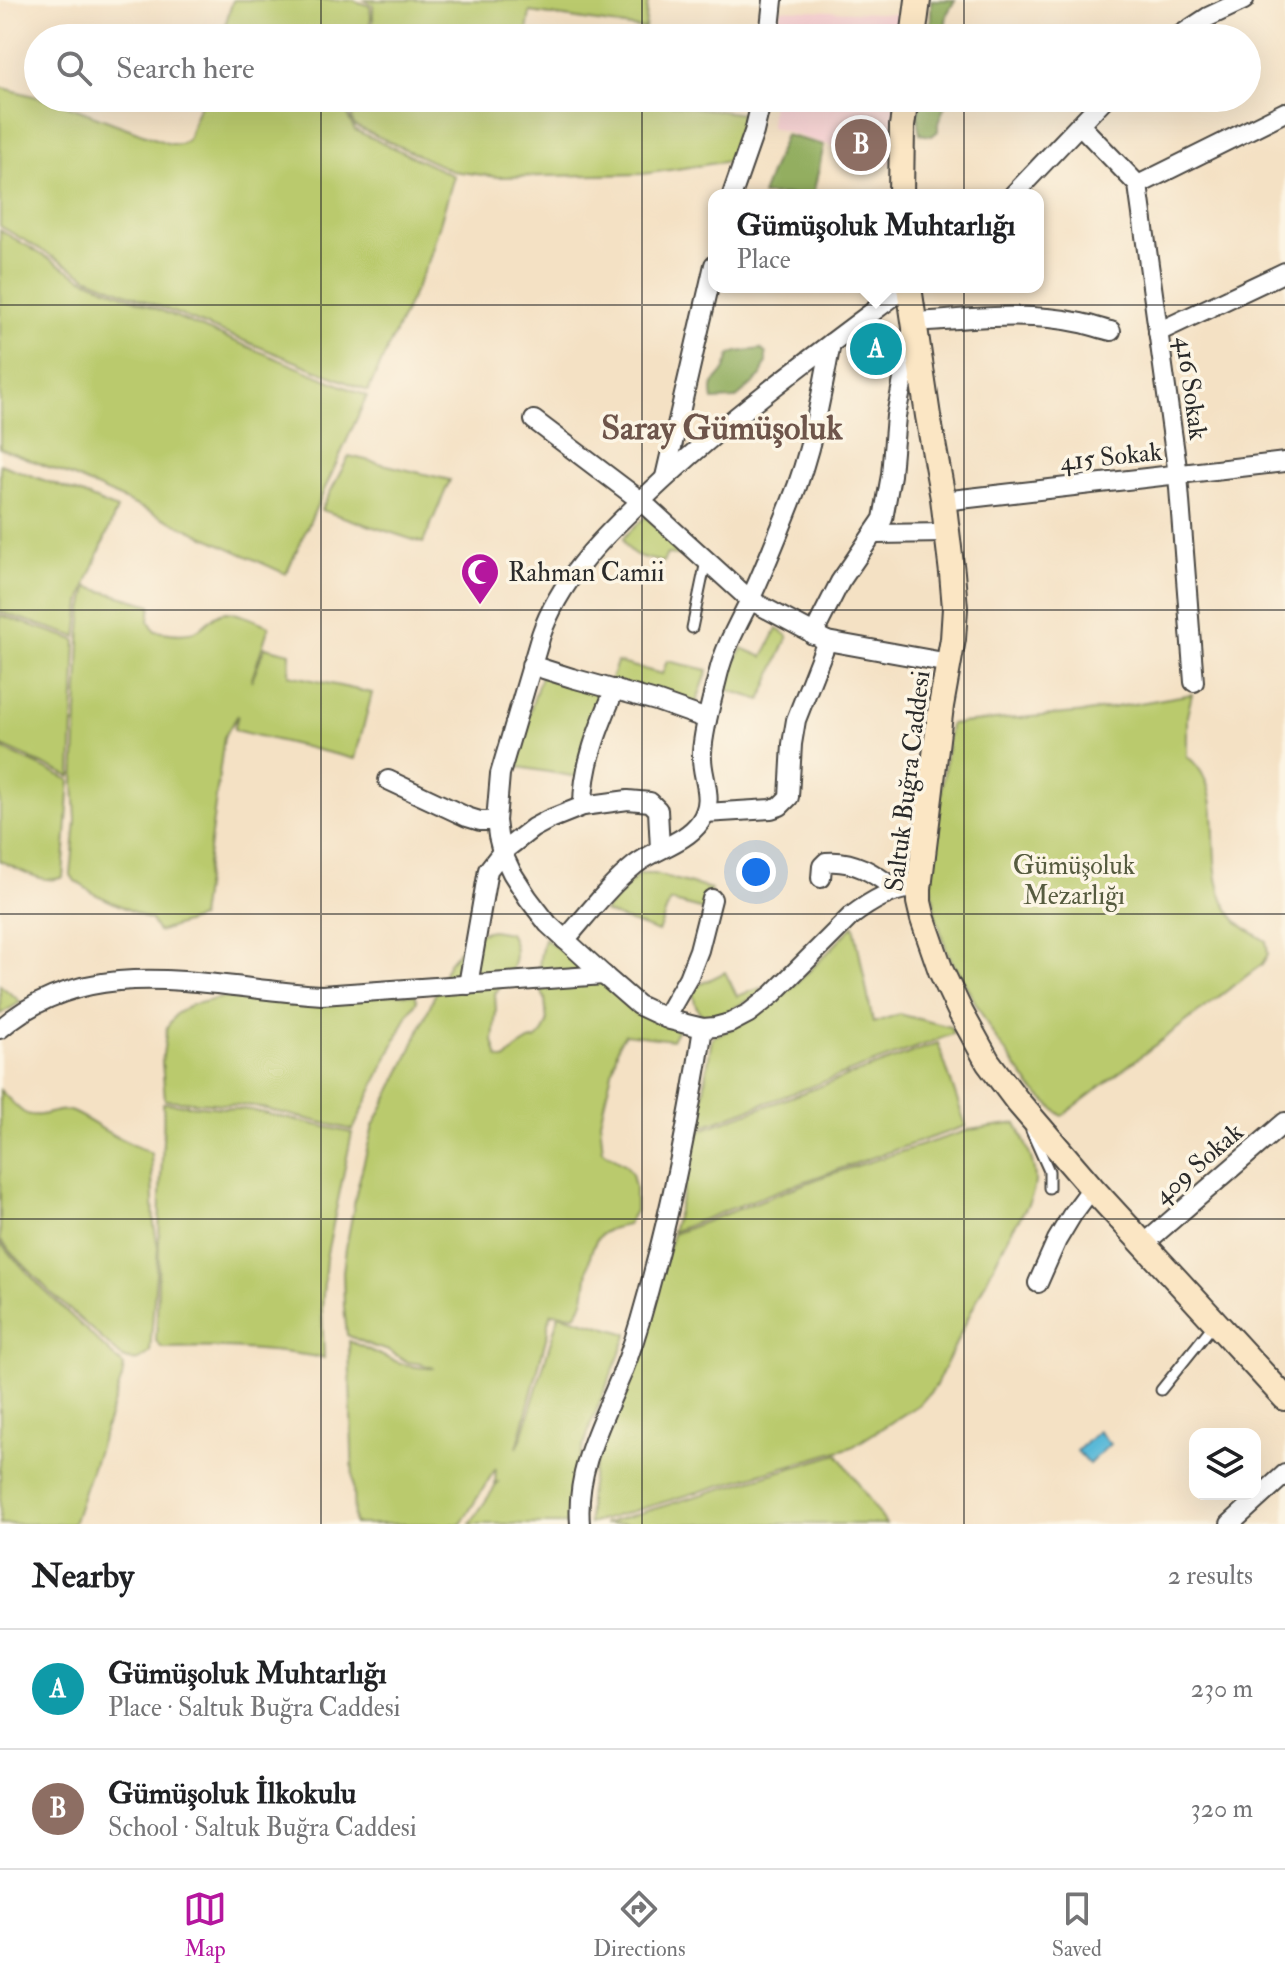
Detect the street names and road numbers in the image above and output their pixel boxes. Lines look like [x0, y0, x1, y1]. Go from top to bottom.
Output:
street label: 416 Sokak [1168, 334, 1214, 442]
street label: 415 Sokak [1059, 436, 1164, 478]
street label: Saltuk Buğra Caddesi [879, 669, 937, 893]
street label: 409 Sokak [1147, 1116, 1250, 1211]

